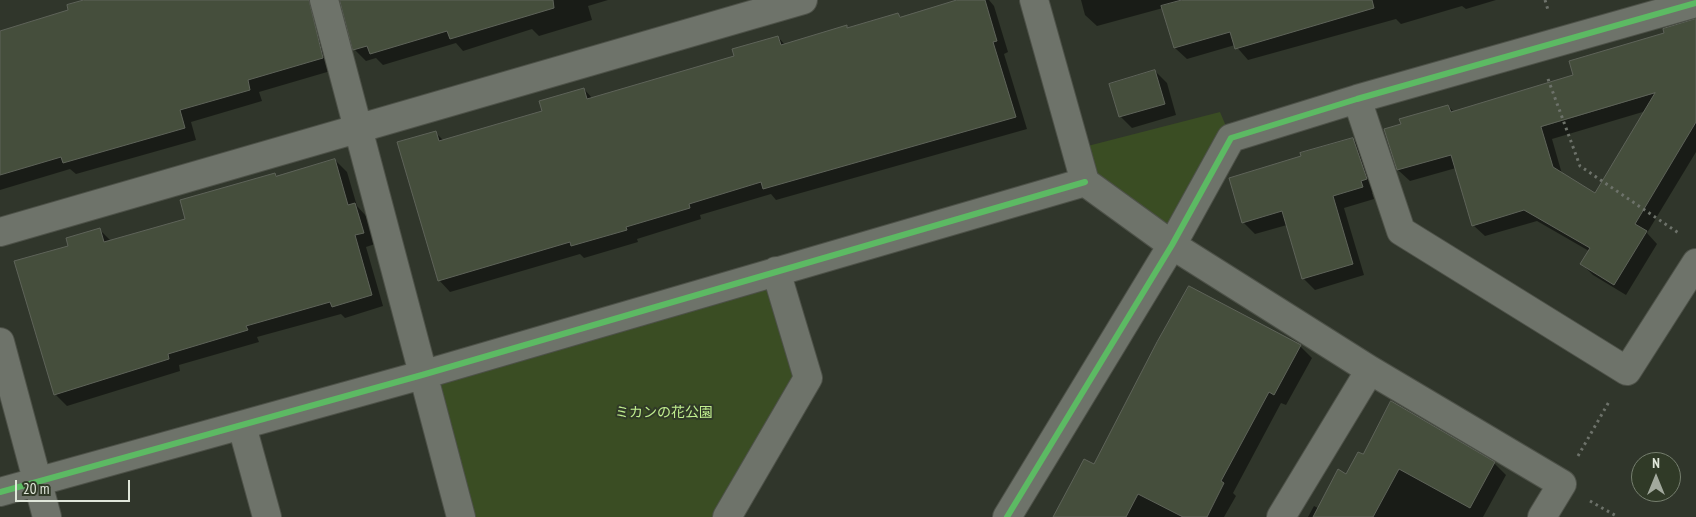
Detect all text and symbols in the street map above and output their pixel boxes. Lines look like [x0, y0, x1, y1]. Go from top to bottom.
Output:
park label: ミカンの花公園 [615, 405, 713, 421]
north arrow [1631, 452, 1681, 502]
text: N [1652, 454, 1660, 472]
scale bar [18, 470, 132, 502]
text: 20 m [23, 479, 49, 498]

